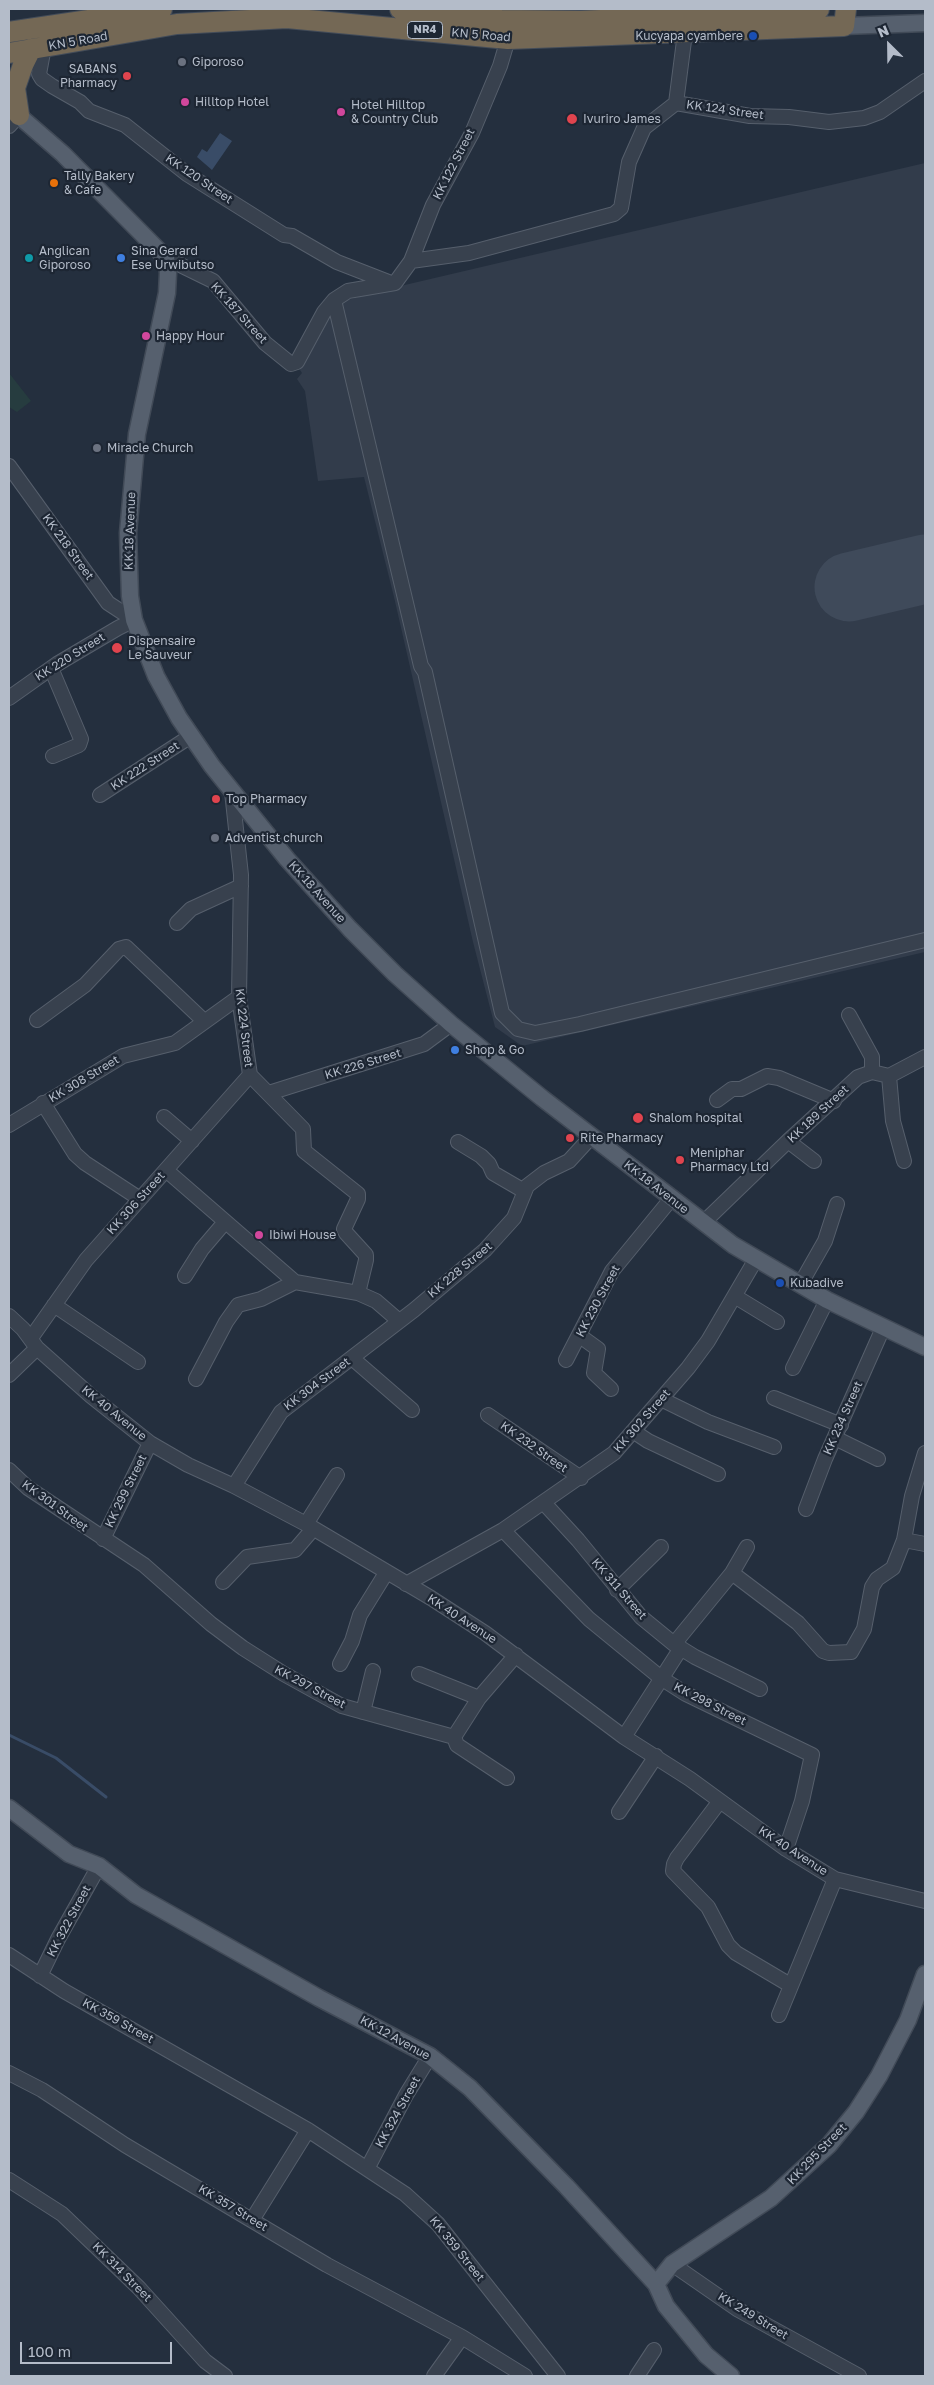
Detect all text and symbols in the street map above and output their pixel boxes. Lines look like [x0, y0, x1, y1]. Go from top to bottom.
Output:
north arrow [864, 20, 914, 70]
text: N [875, 21, 891, 41]
road number: NR4 [408, 22, 442, 38]
street label: KN 5 Road [451, 25, 511, 45]
street label: KN 5 Road [47, 29, 109, 53]
place label: Kucyapa cyambere [635, 29, 743, 43]
marker: Kucyapa cyambere [747, 30, 759, 42]
place label: Giporoso [192, 55, 244, 69]
marker: Giporoso [176, 56, 188, 68]
place label: SABANS Pharmacy [60, 62, 117, 90]
marker: SABANS Pharmacy [121, 70, 133, 82]
place label: Hilltop Hotel [195, 95, 269, 109]
marker: Hilltop Hotel [179, 96, 191, 108]
street label: KK 124 Street [685, 97, 765, 123]
place label: Hotel Hilltop & Country Club [351, 98, 438, 126]
marker: Hotel Hilltop & Country Club [335, 106, 347, 118]
marker: Ivuriro James [565, 112, 579, 126]
place label: Ivuriro James [583, 112, 661, 126]
street label: KK 122 Street [430, 126, 478, 202]
street label: KK 120 Street [163, 151, 235, 207]
place label: Tally Bakery & Cafe [64, 169, 134, 197]
marker: Tally Bakery & Cafe [48, 177, 60, 189]
place label: Anglican Giporoso [39, 244, 91, 272]
place label: Sina Gerard Ese Urwibutso [131, 244, 214, 272]
marker: Anglican Giporoso [23, 252, 35, 264]
marker: Sina Gerard Ese Urwibutso [115, 252, 127, 264]
street label: KK 187 Street [208, 279, 270, 347]
place label: Happy Hour [156, 329, 224, 343]
marker: Happy Hour [140, 330, 152, 342]
place label: Miracle Church [107, 441, 193, 455]
marker: Miracle Church [91, 442, 103, 454]
street label: KK 18 Avenue [121, 492, 139, 570]
street label: KK 218 Street [39, 511, 97, 583]
street label: KK 220 Street [33, 630, 107, 684]
place label: Dispensaire Le Sauveur [128, 634, 196, 662]
marker: Dispensaire Le Sauveur [110, 641, 124, 655]
street label: KK 222 Street [108, 738, 182, 794]
place label: Top Pharmacy [226, 792, 307, 806]
marker: Top Pharmacy [210, 793, 222, 805]
place label: Adventist church [225, 831, 323, 845]
marker: Adventist church [209, 832, 221, 844]
street label: KK 18 Avenue [286, 858, 348, 926]
street label: KK 224 Street [232, 988, 256, 1068]
place label: Shop & Go [465, 1043, 524, 1057]
marker: Shop & Go [449, 1044, 461, 1056]
street label: KK 226 Street [323, 1046, 403, 1082]
street label: KK 308 Street [46, 1052, 122, 1106]
street label: KK 189 Street [784, 1082, 852, 1146]
marker: Shalom hospital [631, 1111, 645, 1125]
place label: Shalom hospital [649, 1111, 742, 1125]
place label: Rite Pharmacy [580, 1131, 663, 1145]
marker: Rite Pharmacy [564, 1132, 576, 1144]
place label: Meniphar Pharmacy Ltd [690, 1146, 769, 1174]
marker: Meniphar Pharmacy Ltd [674, 1154, 686, 1166]
street label: KK 18 Avenue [621, 1157, 691, 1217]
street label: KK 306 Street [104, 1169, 168, 1237]
place label: Ibiwi House [269, 1228, 336, 1242]
marker: Ibiwi House [253, 1229, 265, 1241]
street label: KK 228 Street [425, 1239, 495, 1301]
street label: KK 230 Street [573, 1263, 623, 1339]
place label: Kubadive [790, 1276, 843, 1290]
marker: Kubadive [774, 1277, 786, 1289]
street label: KK 304 Street [281, 1354, 353, 1414]
street label: KK 234 Street [820, 1379, 866, 1457]
street label: KK 40 Avenue [79, 1382, 149, 1444]
street label: KK 302 Street [610, 1386, 674, 1456]
street label: KK 232 Street [498, 1418, 570, 1476]
street label: KK 299 Street [102, 1452, 150, 1530]
street label: KK 301 Street [19, 1477, 91, 1535]
street label: KK 311 Street [588, 1555, 650, 1623]
street label: KK 40 Avenue [425, 1591, 499, 1647]
street label: KK 297 Street [272, 1662, 348, 1712]
street label: KK 298 Street [671, 1680, 749, 1728]
street label: KK 40 Avenue [756, 1823, 830, 1879]
street label: KK 322 Street [44, 1883, 94, 1959]
street label: KK 359 Street [80, 1995, 156, 2047]
street label: KK 12 Avenue [358, 2013, 432, 2063]
street label: KK 324 Street [372, 2074, 424, 2150]
street label: KK 295 Street [784, 2120, 850, 2188]
street label: KK 357 Street [196, 2182, 270, 2234]
street label: KK 359 Street [426, 2214, 488, 2284]
street label: KK 314 Street [89, 2239, 155, 2305]
street label: KK 249 Street [715, 2289, 791, 2343]
scale bar [22, 2332, 175, 2364]
text: 100 m [28, 2342, 71, 2360]

